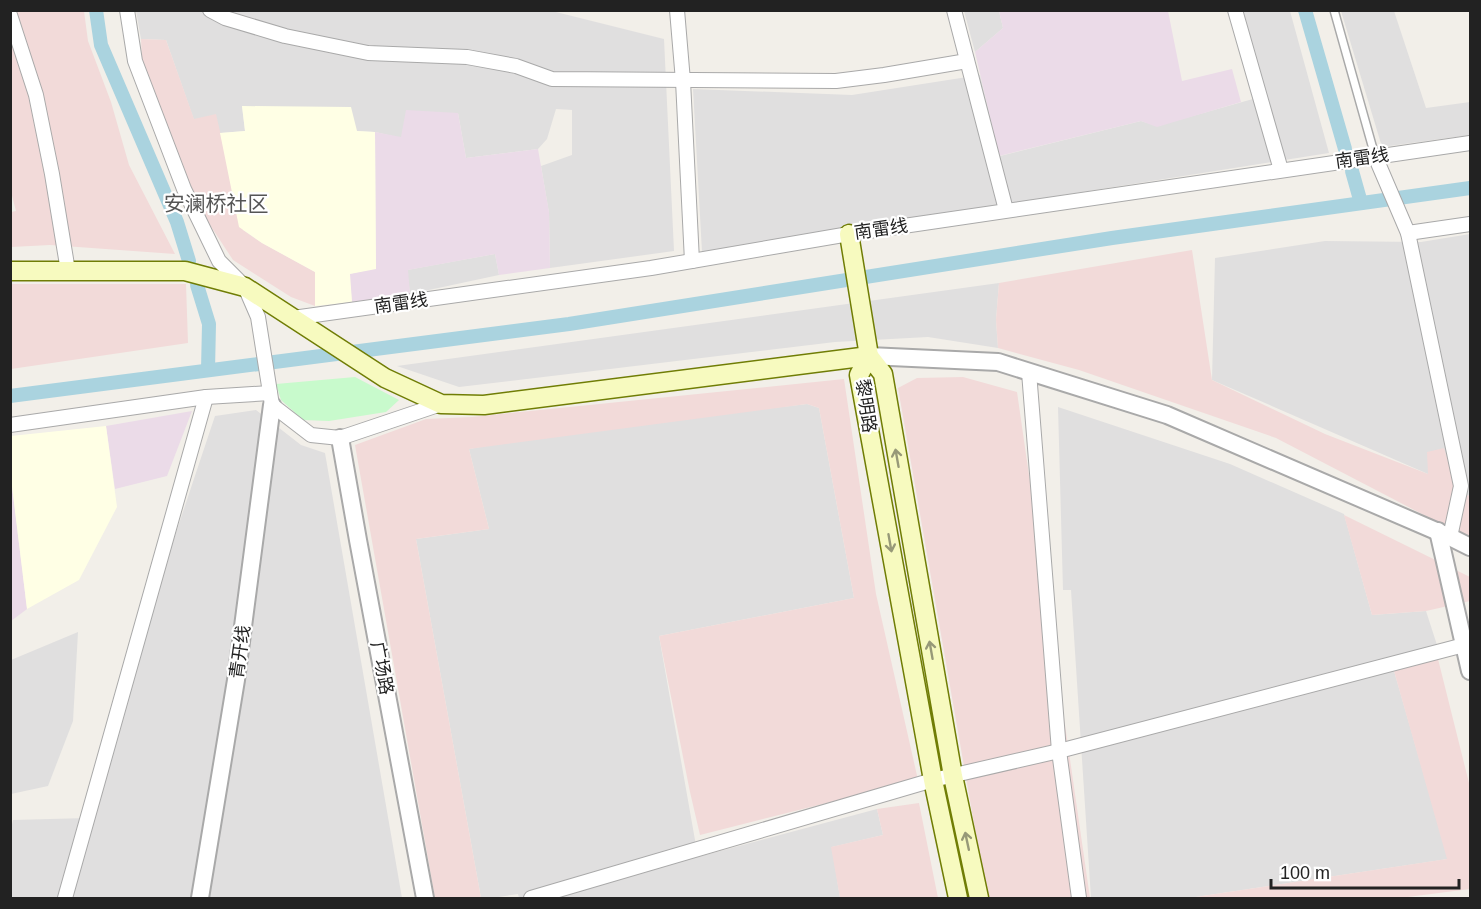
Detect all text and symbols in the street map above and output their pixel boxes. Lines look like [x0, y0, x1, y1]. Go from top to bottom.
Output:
street label: 南雷线 [1334, 144, 1390, 172]
district label: 安澜桥社区 [164, 192, 269, 215]
street label: 南雷线 [853, 215, 909, 243]
street label: 南雷线 [373, 289, 429, 317]
street label: 黎明路 [852, 378, 880, 434]
one-way arrow [892, 448, 903, 468]
one-way arrow [885, 533, 896, 552]
street label: 青开线 [226, 624, 254, 680]
street label: 广场路 [367, 640, 397, 696]
one-way arrow [925, 640, 936, 660]
one-way arrow [961, 832, 972, 852]
scale bar [1271, 852, 1458, 890]
text: 100 m [1280, 863, 1330, 883]

